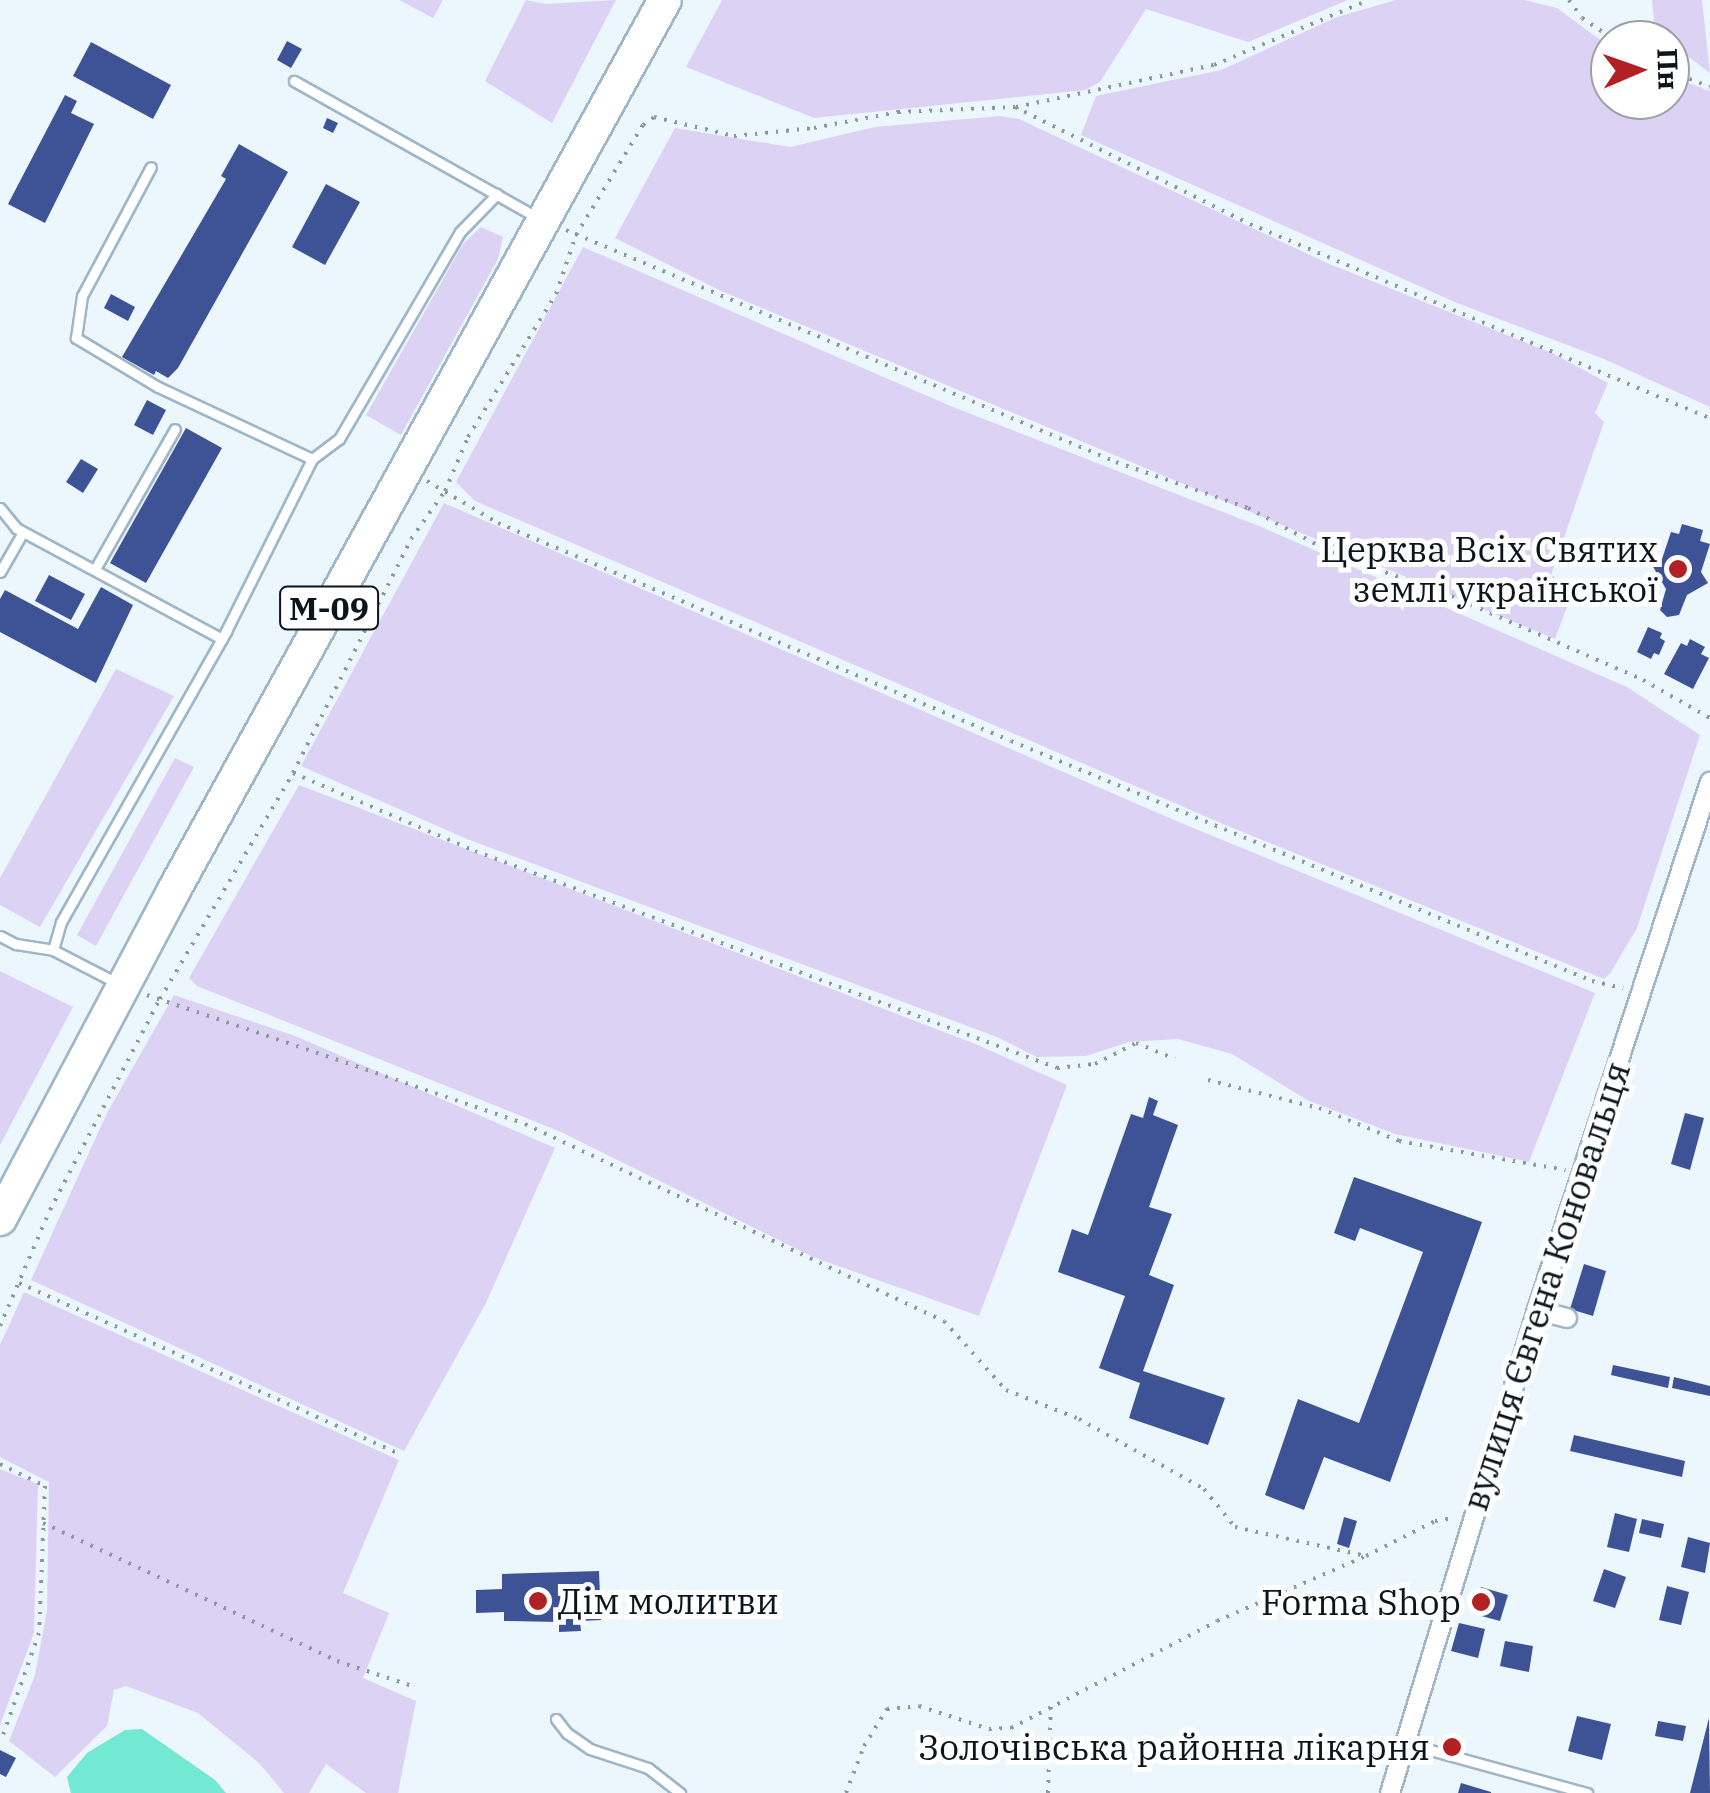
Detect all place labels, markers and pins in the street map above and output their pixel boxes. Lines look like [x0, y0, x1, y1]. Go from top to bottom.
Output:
place label: Церква Всіх Святих землі української [1320, 528, 1658, 610]
marker: Церква Всіх Святих землі української [1667, 558, 1689, 580]
place label: Дім молитви [558, 1580, 779, 1622]
place label: Forma Shop [1261, 1581, 1461, 1623]
marker: Дім молитви [527, 1590, 549, 1612]
marker: Forma Shop [1470, 1591, 1492, 1613]
place label: Золочівська районна лікарня [918, 1726, 1430, 1768]
marker: Золочівська районна лікарня [1439, 1734, 1465, 1760]

